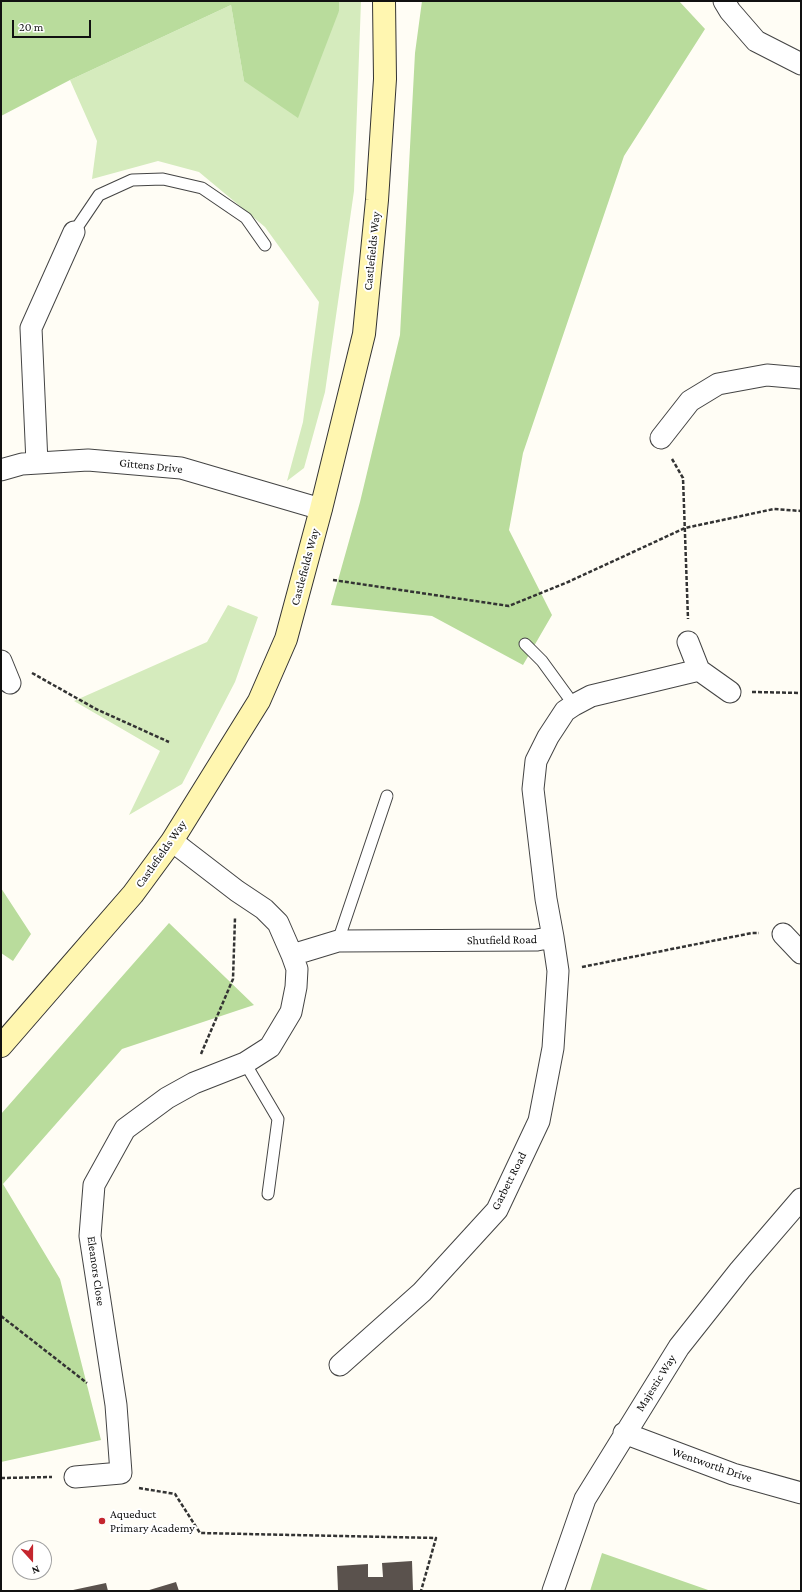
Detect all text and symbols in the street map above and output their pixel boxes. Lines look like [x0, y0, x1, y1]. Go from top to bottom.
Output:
scale bar [14, 12, 93, 38]
text: 20 m [19, 20, 43, 34]
street label: Castlefields Way [361, 211, 383, 291]
street label: Gittens Drive [119, 456, 183, 476]
street label: Castlefields Way [288, 527, 322, 607]
street label: Castlefields Way [132, 817, 190, 891]
street label: Shutfield Road [467, 932, 537, 948]
street label: Garbett Road [488, 1150, 530, 1212]
street label: Eleanors Close [84, 1235, 108, 1307]
street label: Majestic Way [633, 1352, 679, 1414]
street label: Wentworth Drive [670, 1445, 754, 1485]
place label: Aqueduct Primary Academy [110, 1507, 195, 1535]
marker: Aqueduct Primary Academy [97, 1516, 107, 1526]
north arrow [12, 1540, 52, 1580]
text: N [30, 1563, 42, 1577]

